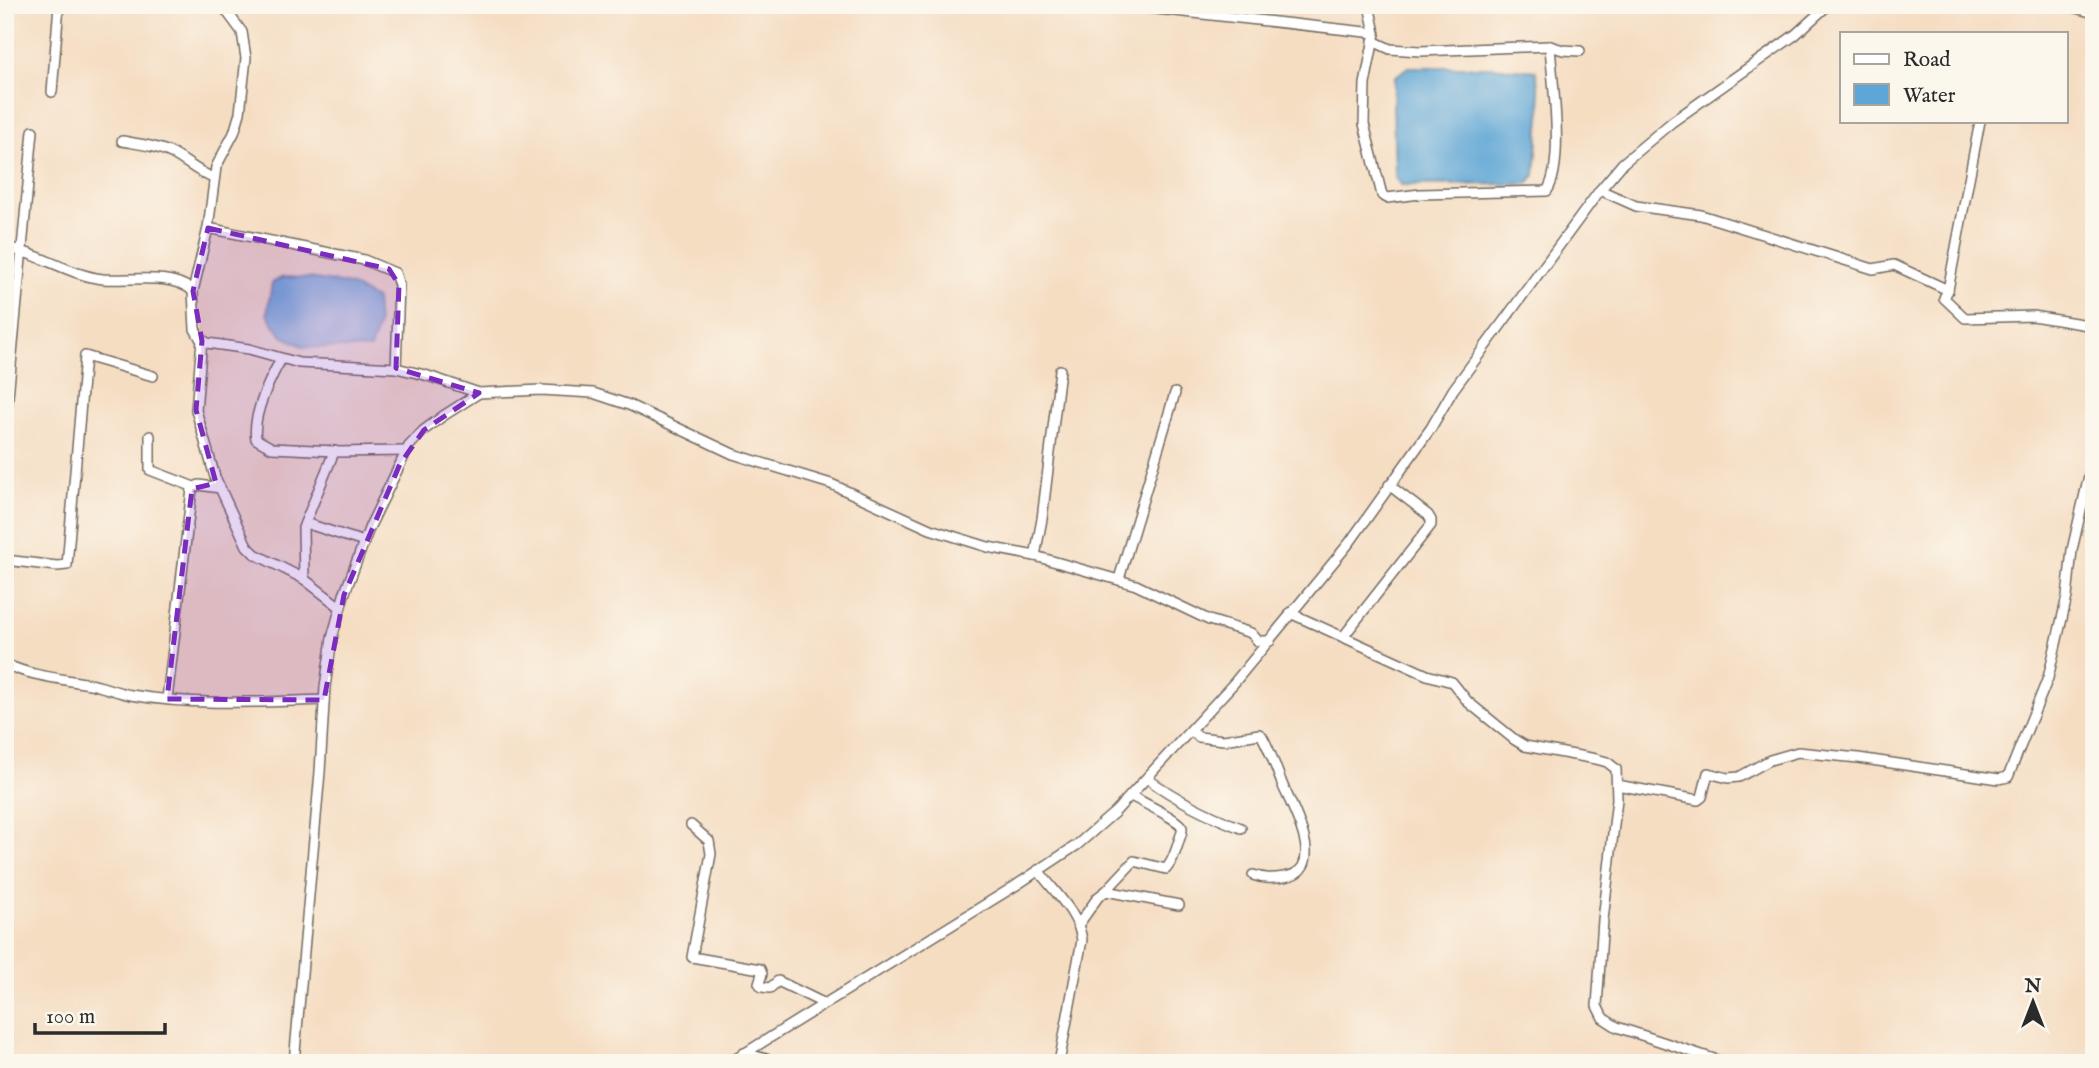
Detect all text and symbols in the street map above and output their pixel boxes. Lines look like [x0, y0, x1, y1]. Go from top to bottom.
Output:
legend [1840, 32, 2068, 122]
text: Road [1903, 47, 1951, 74]
text: Water [1903, 83, 1956, 110]
north arrow [1997, 967, 2068, 1036]
text: N [2024, 975, 2042, 999]
scale bar [35, 991, 164, 1035]
text: 100 m [46, 1004, 95, 1031]

